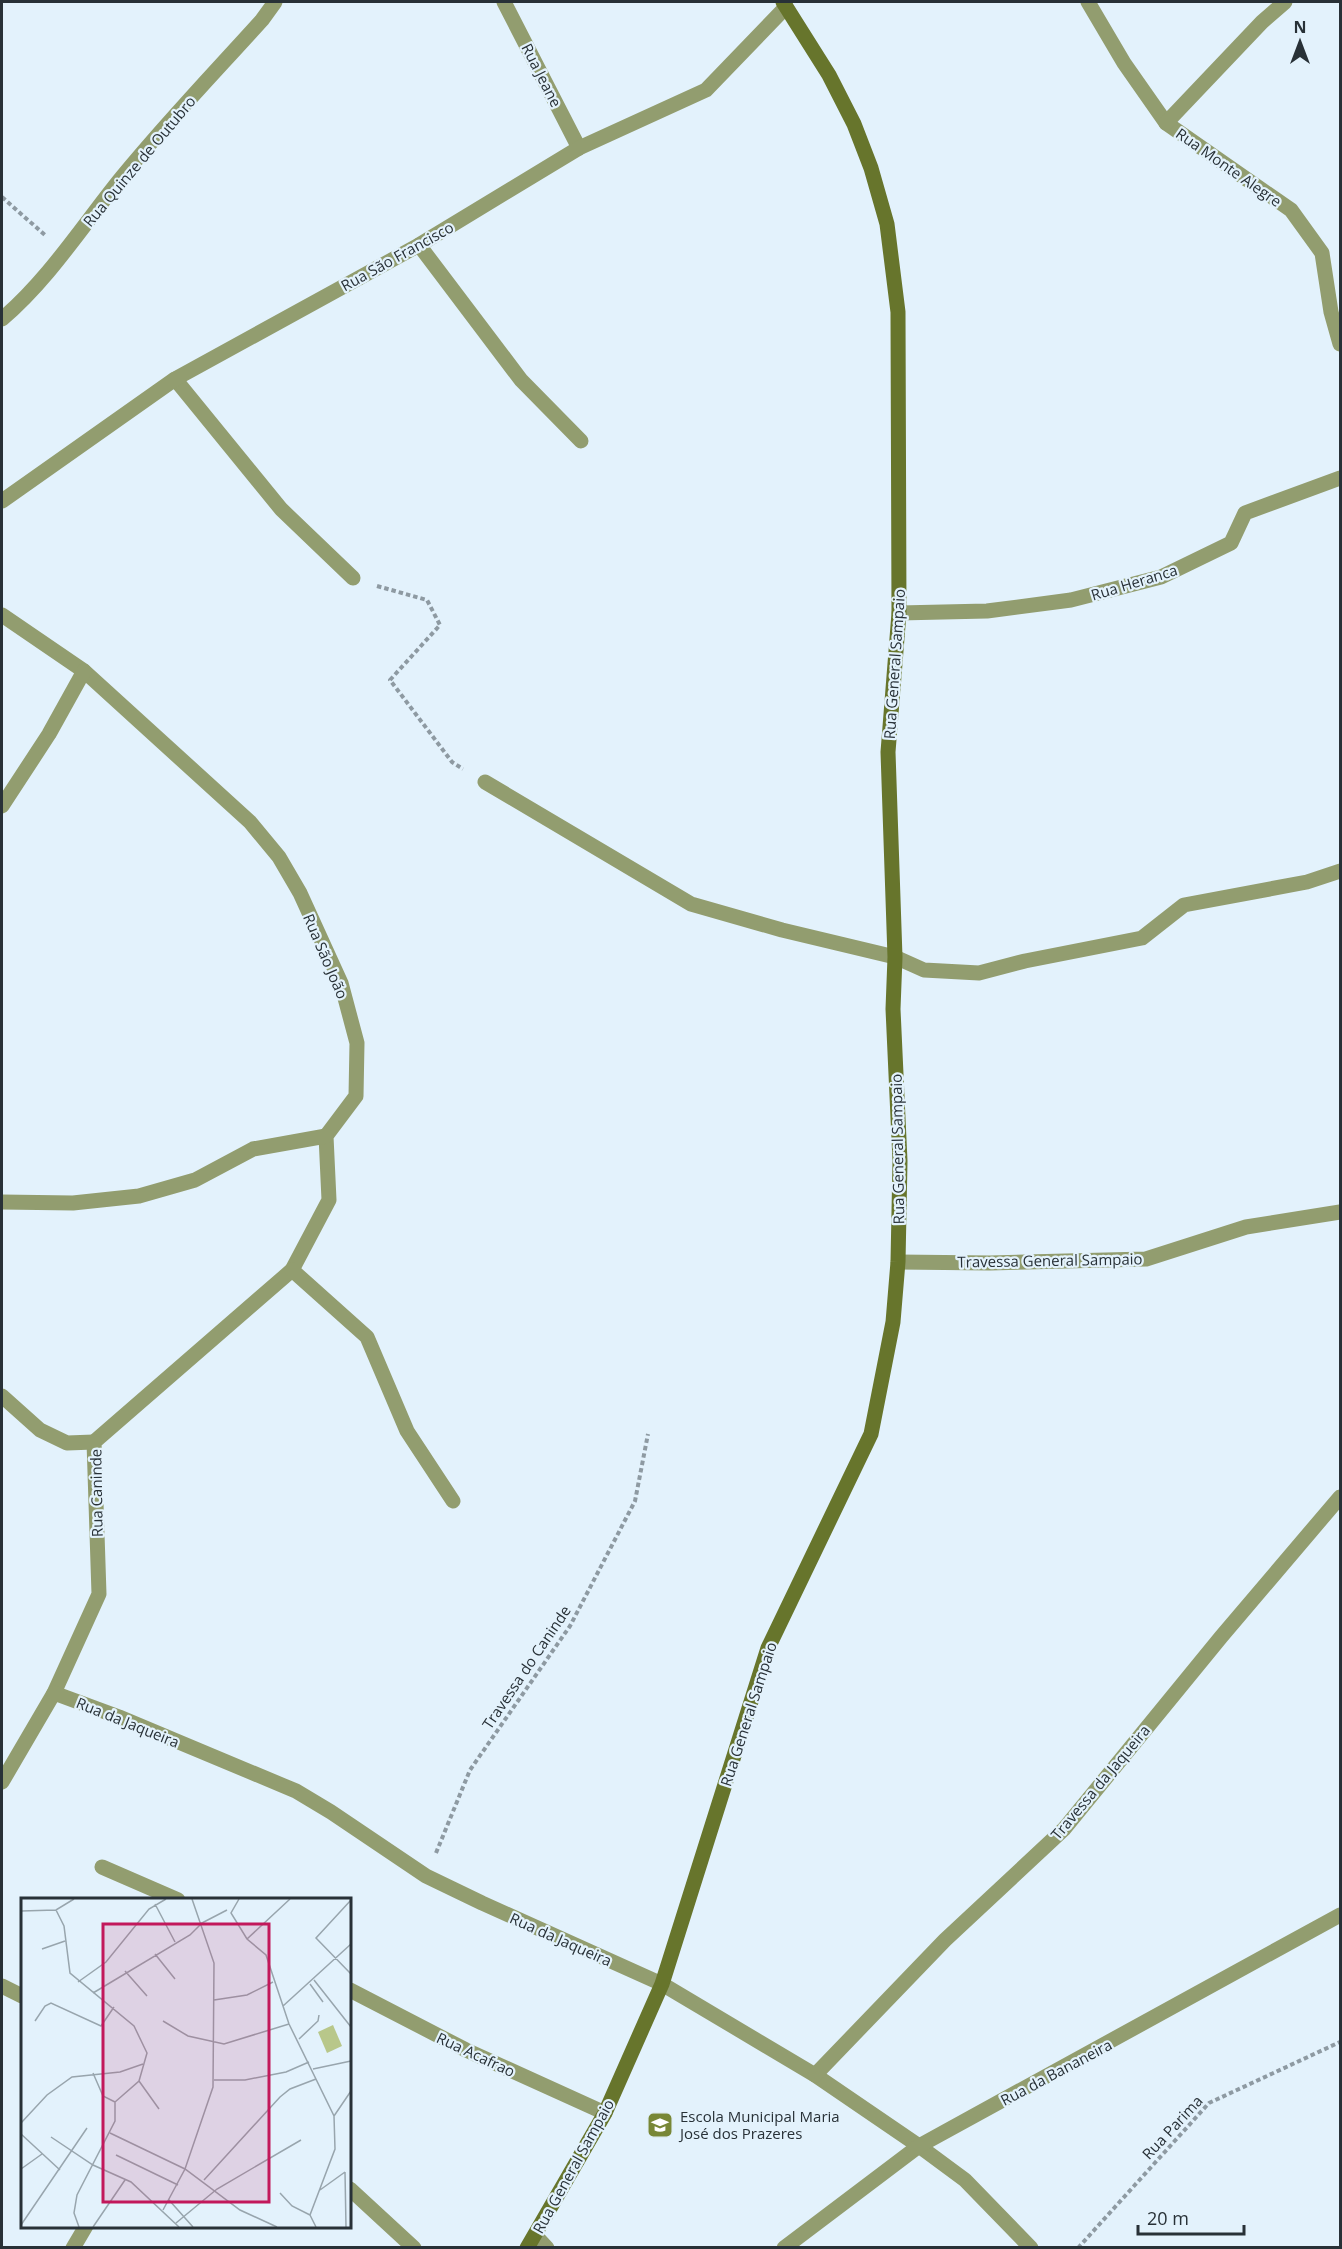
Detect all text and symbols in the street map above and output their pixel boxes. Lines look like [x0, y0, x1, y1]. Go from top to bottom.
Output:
north arrow [1270, 12, 1330, 72]
text: N [1293, 16, 1307, 38]
street label: Rua Jeane [517, 40, 567, 110]
street label: Rua Quinze de Outubro [78, 91, 200, 231]
street label: Rua Monte Alegre [1172, 123, 1286, 211]
street label: Rua São Francisco [337, 217, 457, 295]
street label: Rua Heranca [1088, 559, 1180, 605]
street label: Rua General Sampaio [879, 588, 909, 740]
street label: Rua São João [299, 910, 353, 1002]
street label: Rua General Sampaio [886, 1074, 908, 1224]
street label: Travessa General Sampaio [957, 1248, 1143, 1272]
street label: Rua Caninde [85, 1449, 107, 1537]
street label: Travessa do Caninde [477, 1601, 575, 1733]
street label: Rua General Sampaio [715, 1639, 781, 1789]
street label: Rua da Jaqueira [73, 1692, 183, 1752]
street label: Travessa da Jaqueira [1046, 1720, 1154, 1844]
inset map [21, 1898, 351, 2228]
street label: Rua da Jaqueira [507, 1908, 615, 1970]
street label: Rua Acafrao [434, 2027, 518, 2081]
street label: Rua da Bananeira [997, 2034, 1115, 2110]
street label: Rua Parima [1137, 2091, 1207, 2163]
street label: Rua General Sampaio [528, 2095, 618, 2237]
place label: Escola Municipal Maria José dos Prazeres [678, 2106, 840, 2143]
school or university icon: Escola Municipal Maria José dos Prazeres [645, 2110, 675, 2140]
scale bar [1138, 2198, 1244, 2236]
text: 20 m [1147, 2206, 1189, 2230]

